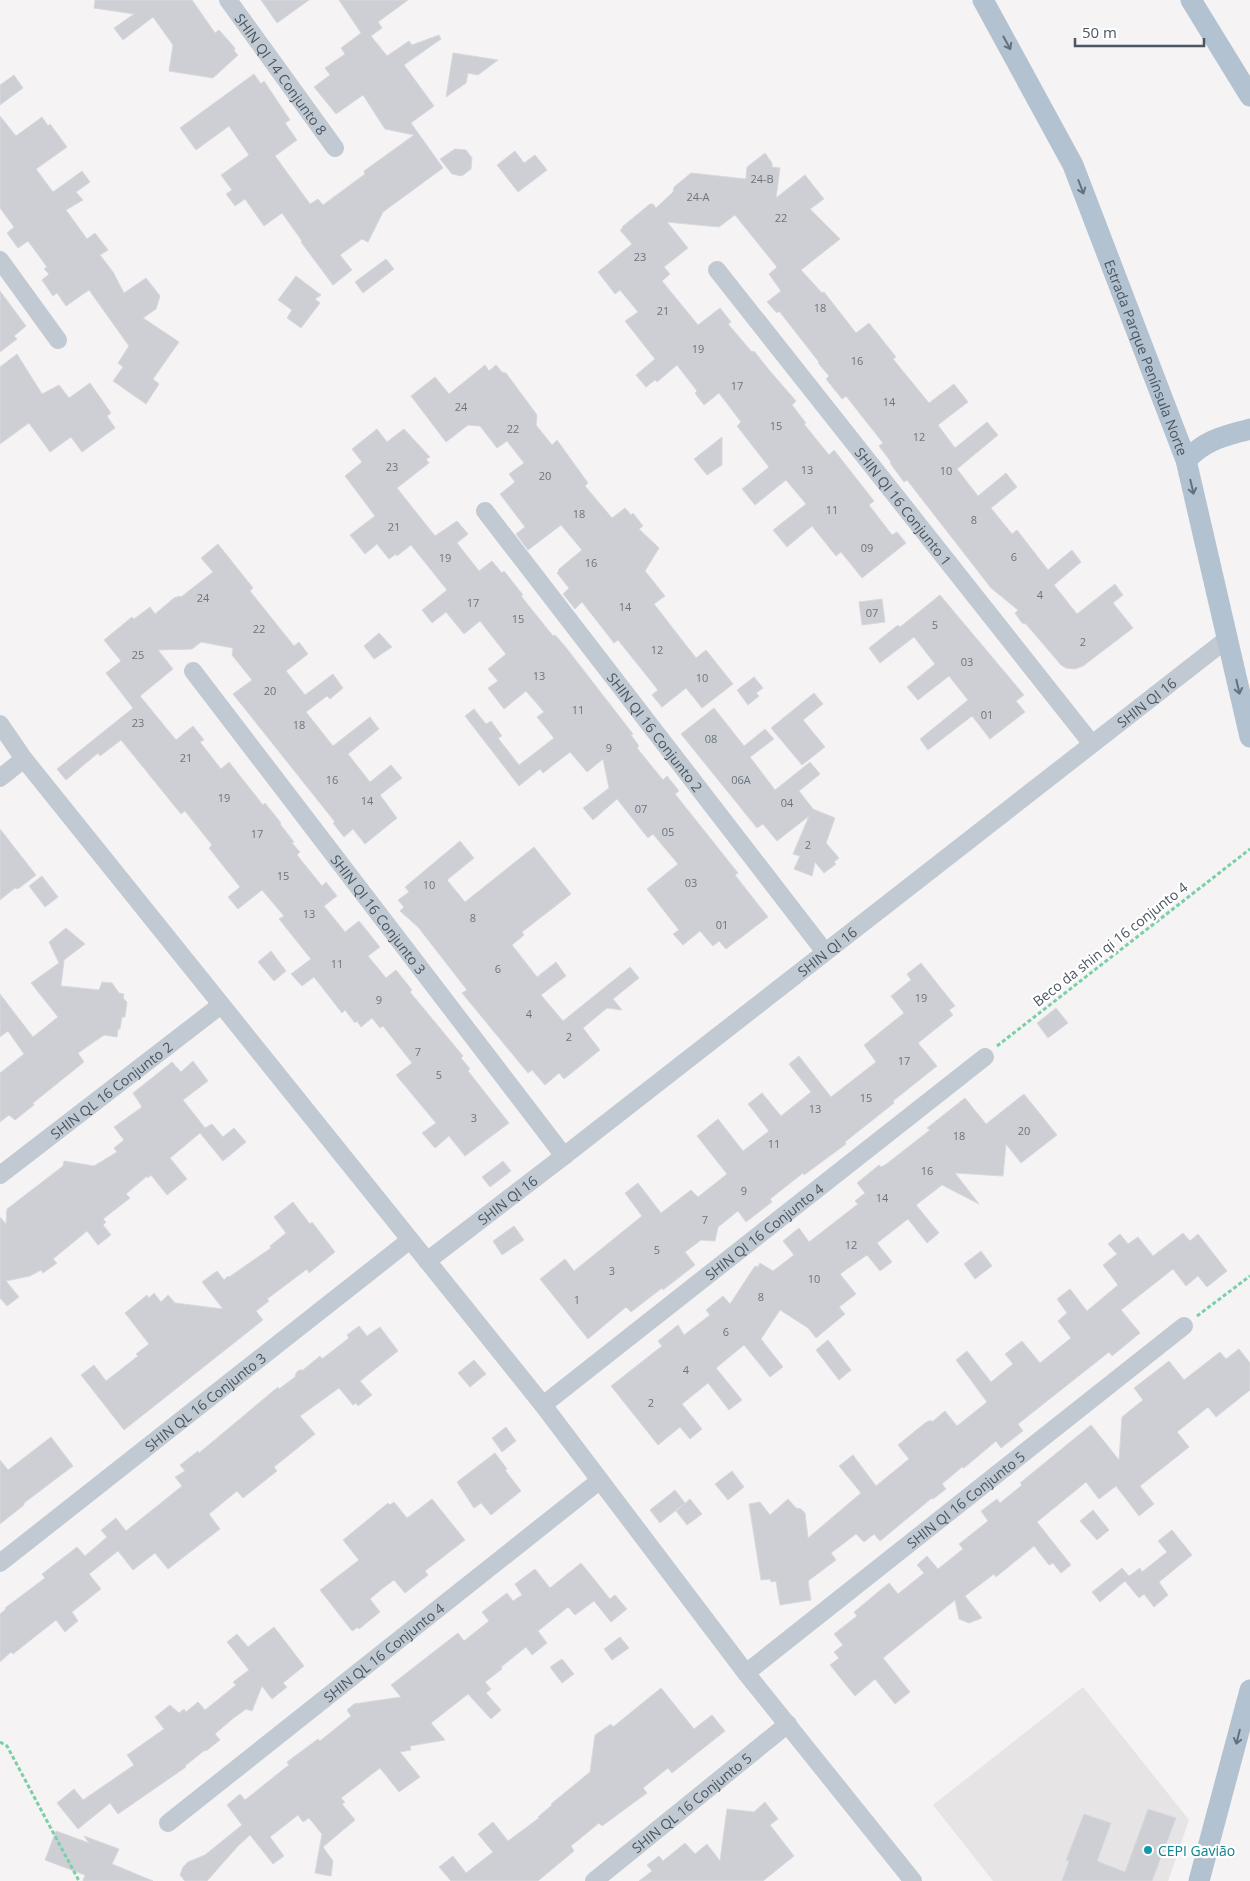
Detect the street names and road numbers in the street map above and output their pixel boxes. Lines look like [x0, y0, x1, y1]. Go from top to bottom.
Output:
street label: SHIN QI 14 Conjunto 8 [231, 9, 332, 138]
street label: Estrada Parque Península Norte [1101, 257, 1193, 458]
street label: SHIN QI 16 Conjunto 1 [851, 443, 956, 569]
street label: SHIN QI 16 Conjunto 2 [603, 668, 707, 796]
street label: SHIN QI 16 [1113, 673, 1180, 731]
street label: SHIN QI 16 Conjunto 3 [327, 850, 431, 978]
street label: Beco da shin qi 16 conjunto 4 [1029, 878, 1191, 1010]
street label: SHIN QI 16 [793, 922, 861, 980]
street label: SHIN QL 16 Conjunto 2 [46, 1037, 176, 1143]
street label: SHIN QI 16 [473, 1171, 541, 1229]
street label: SHIN QI 16 Conjunto 4 [701, 1179, 827, 1284]
street label: SHIN QL 16 Conjunto 3 [141, 1348, 270, 1455]
street label: SHIN QI 16 Conjunto 5 [902, 1446, 1029, 1552]
street label: SHIN QL 16 Conjunto 4 [319, 1598, 448, 1706]
street label: SHIN QL 16 Conjunto 5 [627, 1748, 755, 1857]

